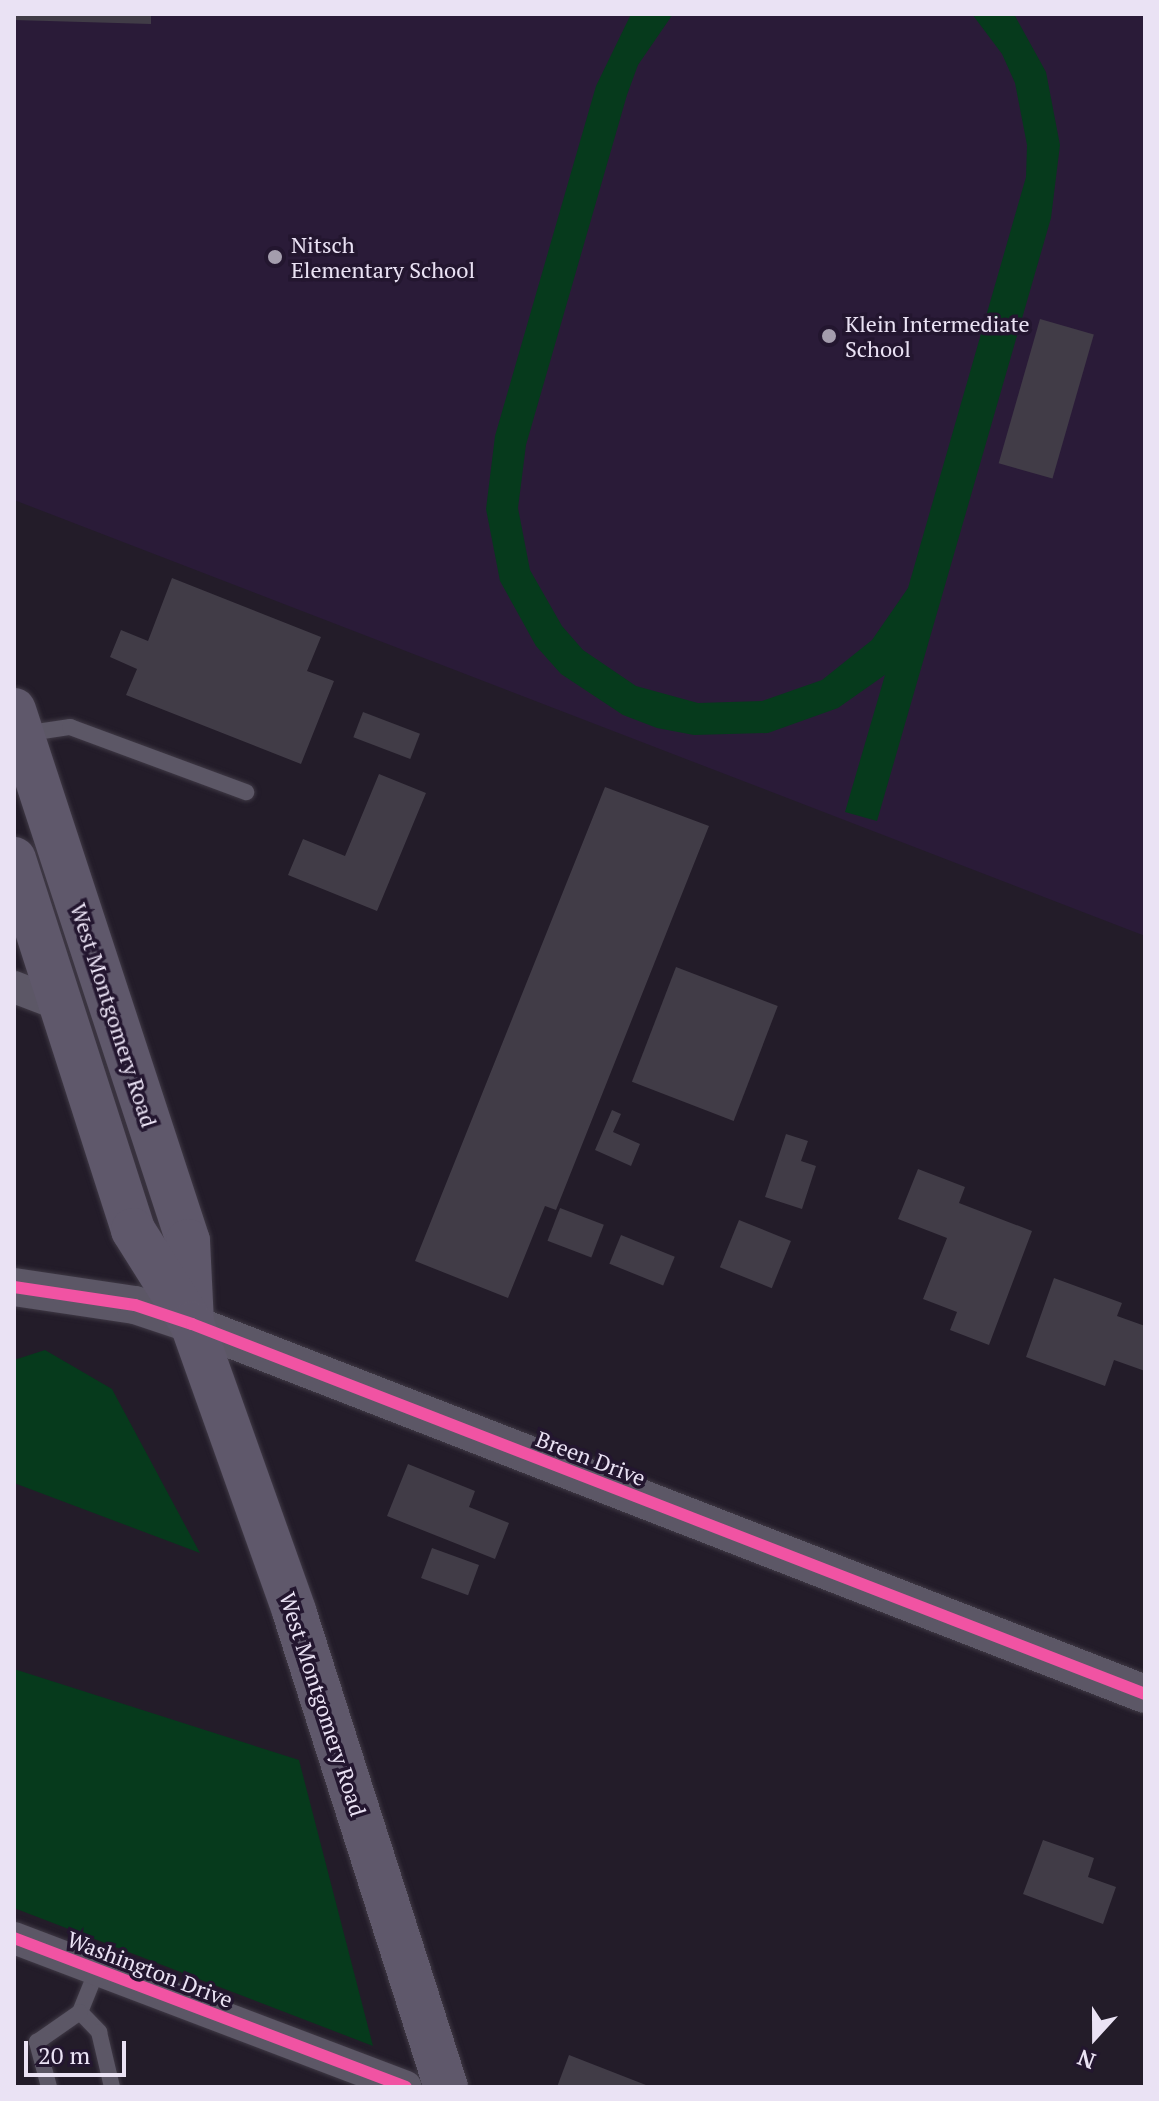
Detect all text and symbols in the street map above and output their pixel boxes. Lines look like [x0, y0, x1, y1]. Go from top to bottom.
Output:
place label: Nitsch Elementary School [291, 231, 475, 282]
marker: Nitsch Elementary School [266, 248, 284, 266]
place label: Klein Intermediate School [845, 310, 1030, 362]
marker: Klein Intermediate School [820, 327, 838, 345]
street label: West Montgomery Road [65, 900, 163, 1130]
street label: Breen Drive [533, 1425, 649, 1491]
street label: West Montgomery Road [274, 1589, 372, 1819]
street label: Washington Drive [64, 1925, 236, 2013]
north arrow [1055, 1997, 1135, 2077]
scale bar [28, 2025, 130, 2075]
text: 20 m [38, 2039, 90, 2071]
text: N [1073, 2043, 1099, 2076]

